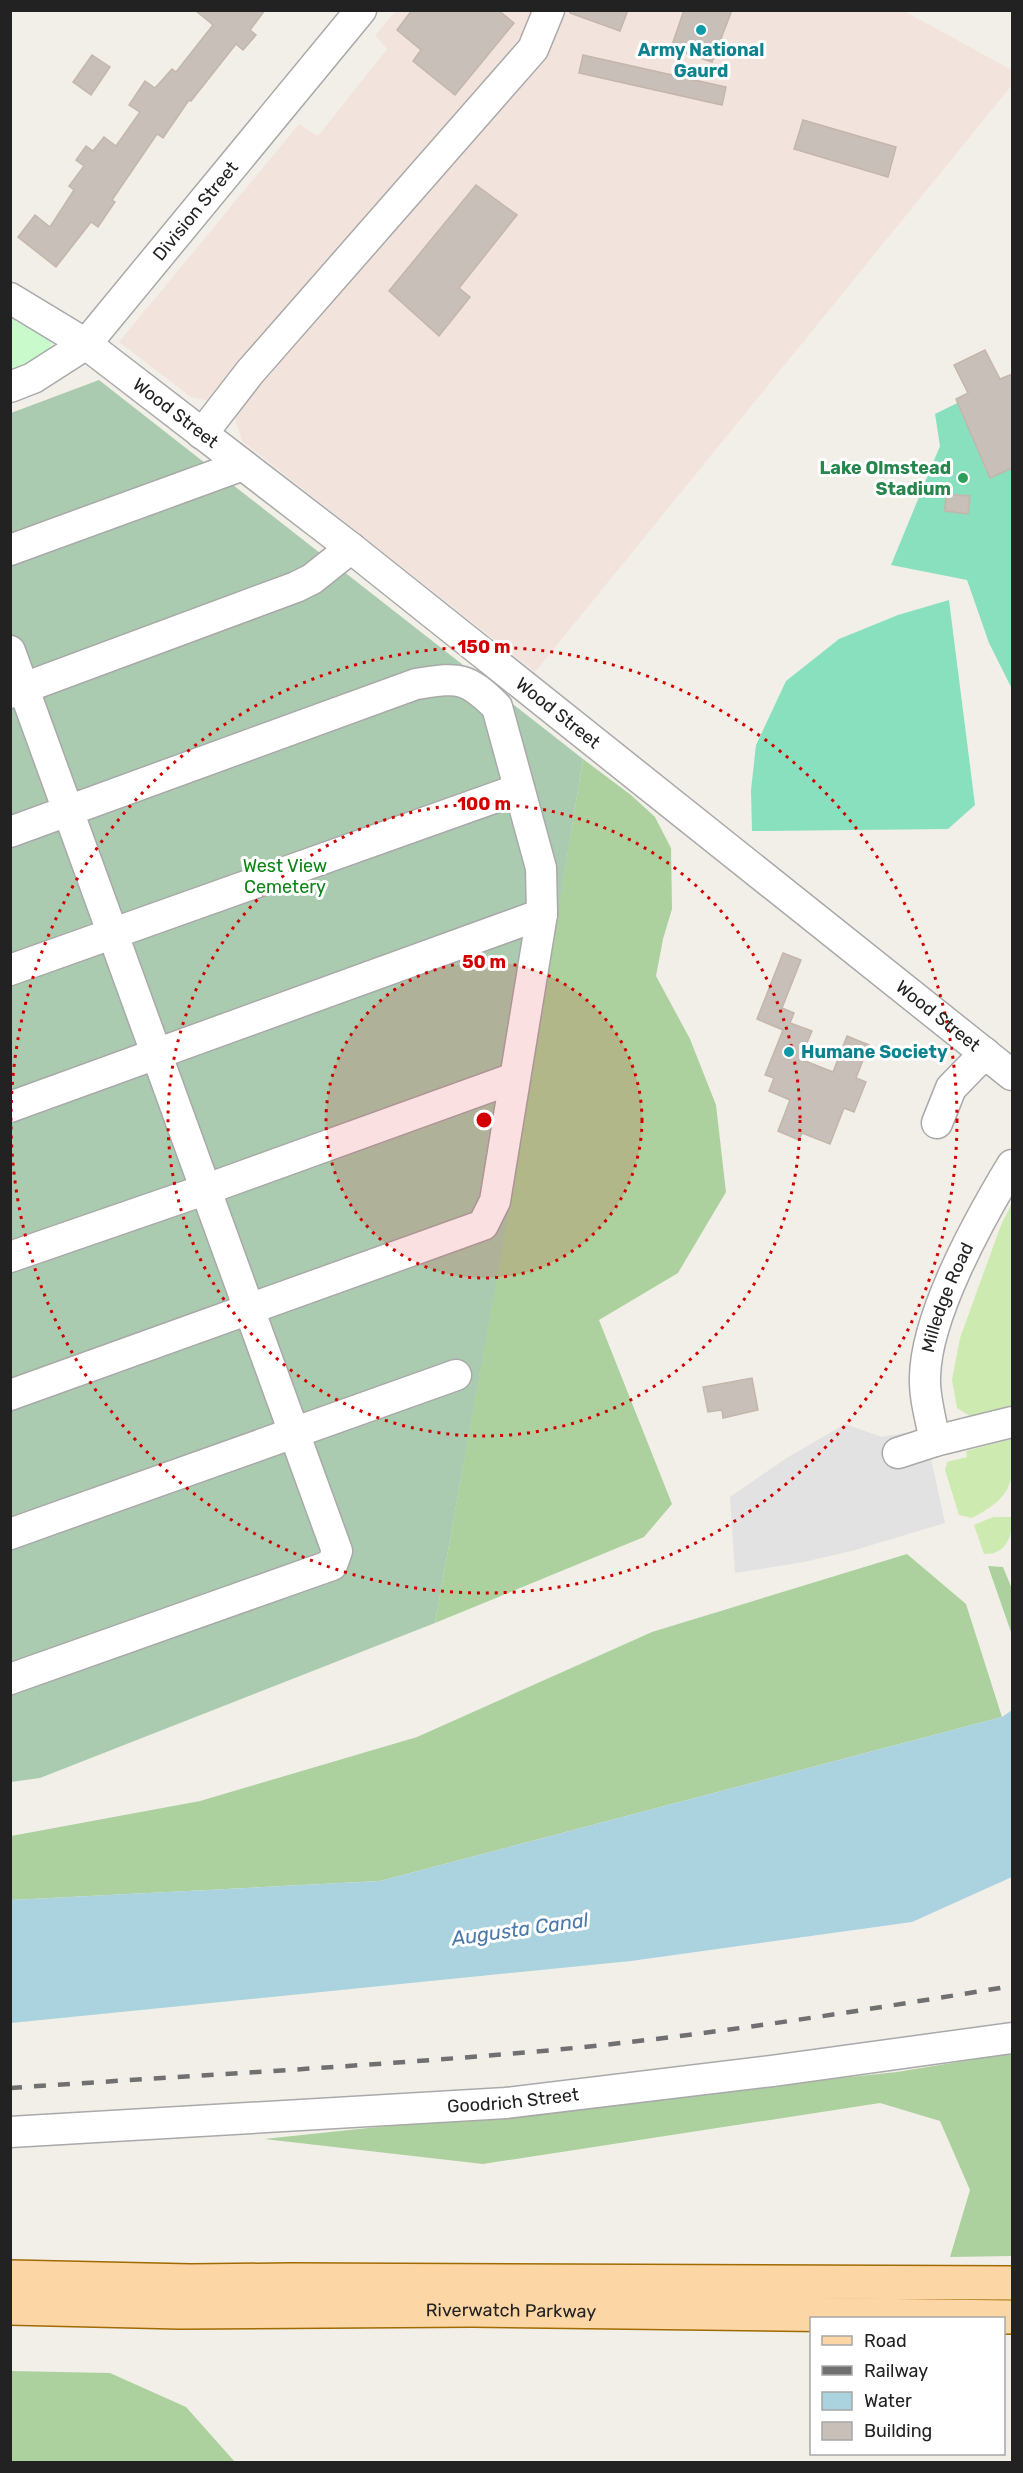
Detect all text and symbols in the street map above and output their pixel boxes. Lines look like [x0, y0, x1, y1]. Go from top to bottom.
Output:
marker: Army National Gaurd [694, 23, 708, 37]
place label: Army National Gaurd [638, 39, 764, 82]
street label: Division Street [148, 157, 243, 265]
street label: Wood Street [129, 373, 223, 453]
place label: Lake Olmstead Stadium [820, 457, 951, 500]
marker: Lake Olmstead Stadium [956, 471, 970, 485]
text: 150 m [457, 636, 511, 658]
street label: Wood Street [511, 673, 605, 753]
text: 100 m [457, 793, 511, 815]
park label: West View Cemetery [243, 855, 327, 898]
text: 50 m [462, 951, 506, 973]
street label: Wood Street [891, 976, 985, 1056]
place label: Humane Society [801, 1041, 948, 1063]
marker: Humane Society [782, 1045, 796, 1059]
centre of rings [474, 1110, 494, 1130]
street label: Milledge Road [917, 1239, 978, 1355]
water label: Augusta Canal [449, 1907, 591, 1951]
street label: Goodrich Street [446, 2083, 580, 2117]
street label: Riverwatch Parkway [426, 2299, 596, 2323]
legend [810, 2317, 1005, 2455]
text: Road [864, 2330, 907, 2352]
text: Railway [864, 2360, 928, 2382]
text: Water [864, 2390, 912, 2412]
text: Building [864, 2420, 932, 2442]

